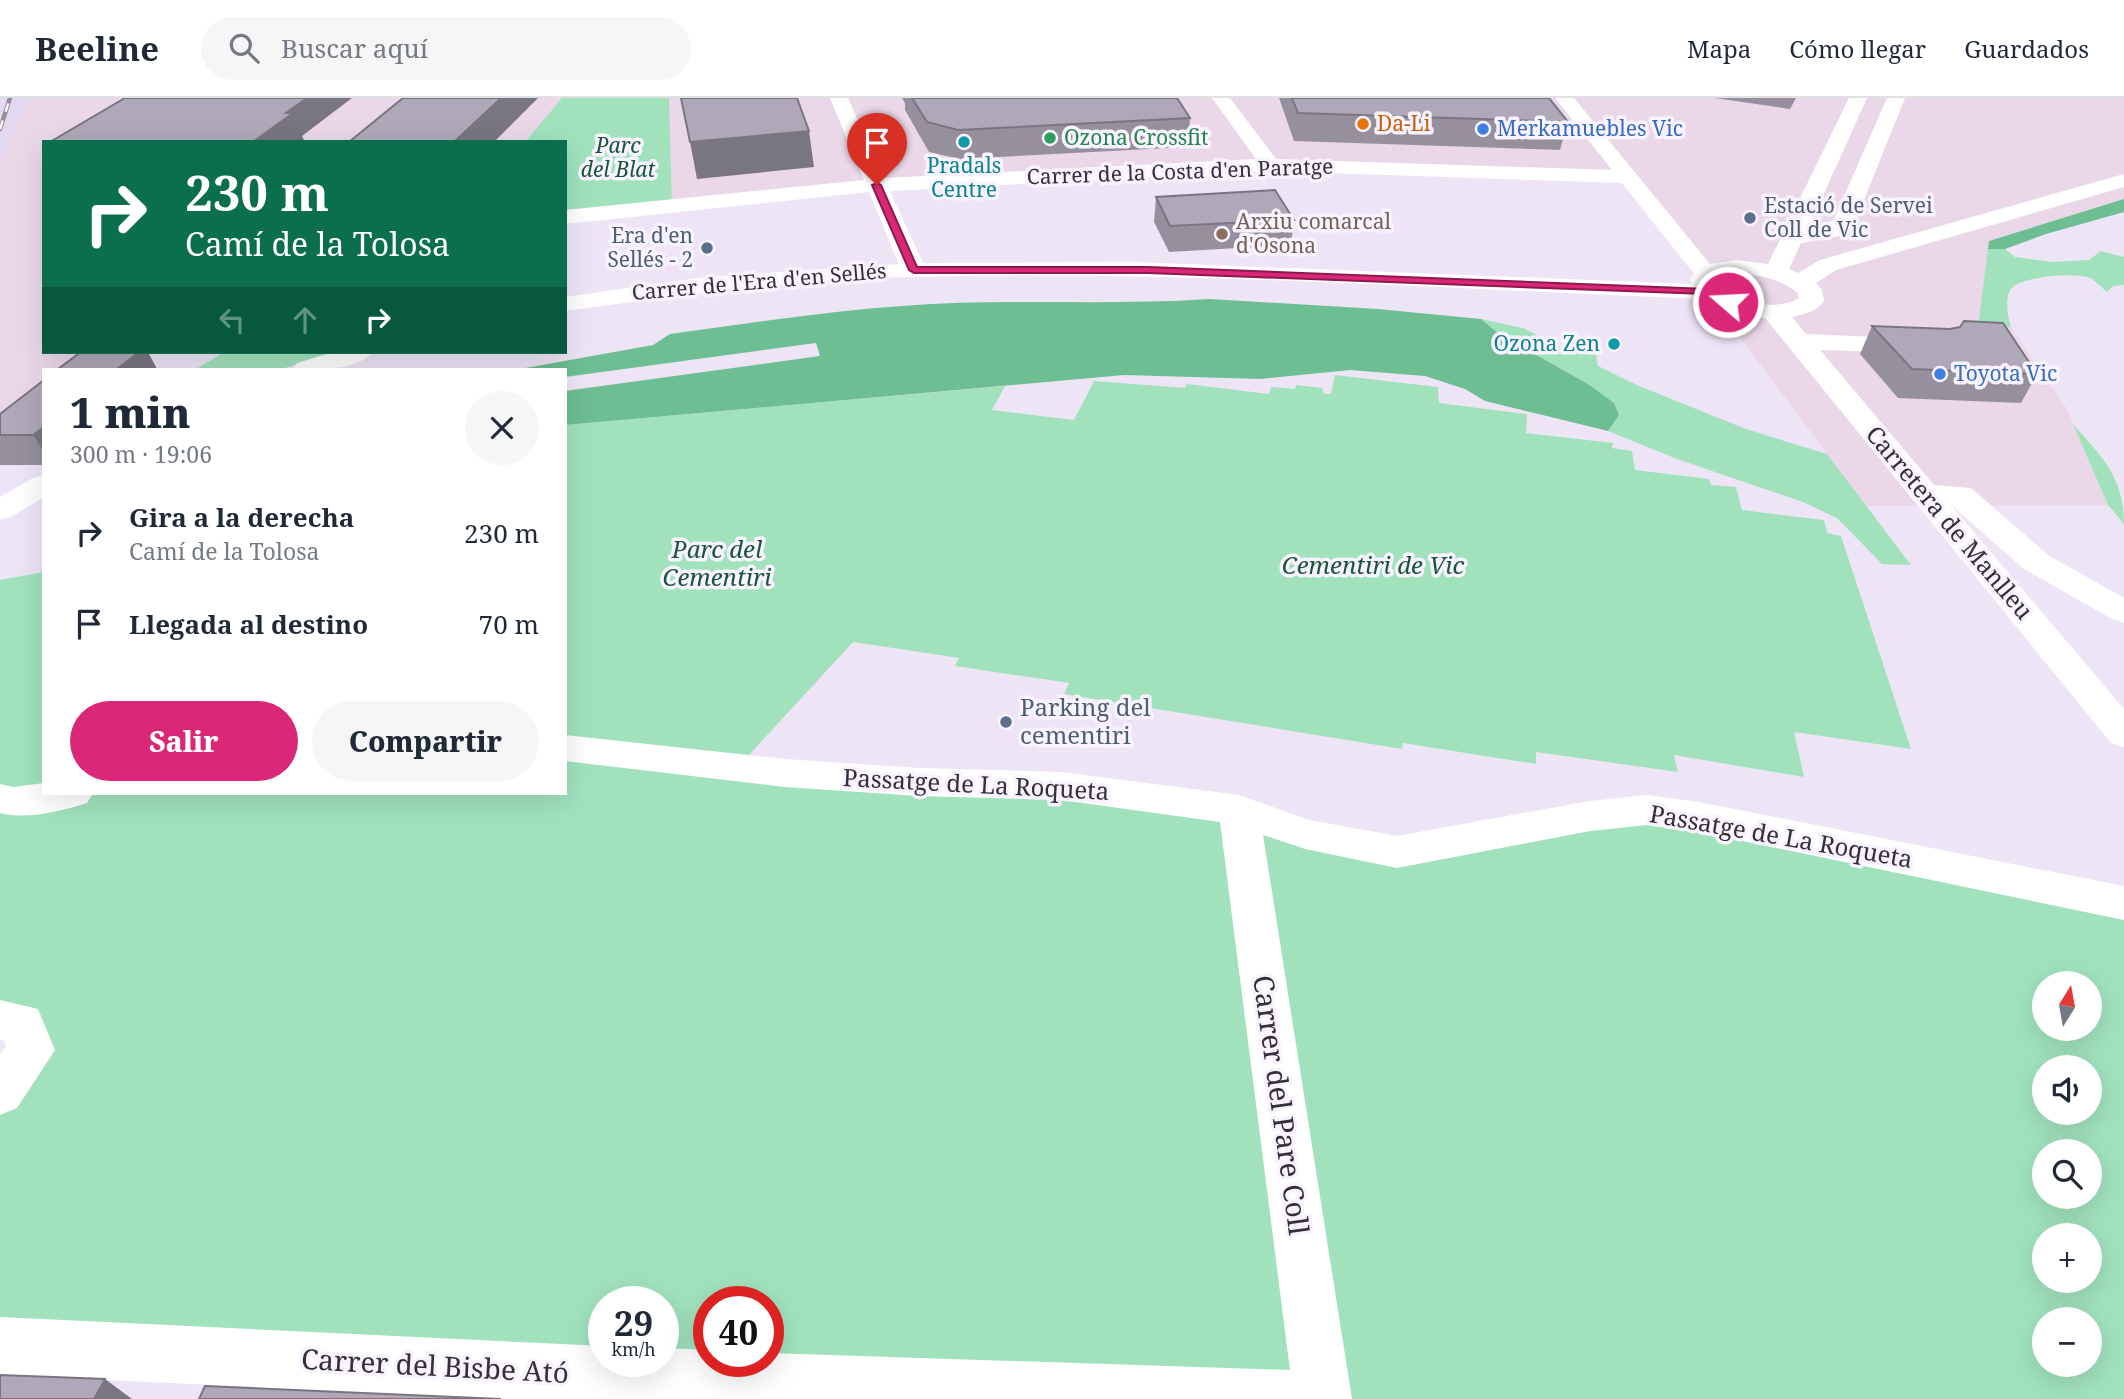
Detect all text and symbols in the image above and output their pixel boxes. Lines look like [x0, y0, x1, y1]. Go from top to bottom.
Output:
search box [201, 17, 691, 80]
text: Beeline [35, 26, 159, 71]
icon: search [225, 29, 263, 67]
text: Buscar aquí [281, 30, 428, 66]
text: Mapa [1687, 32, 1751, 65]
text: Cómo llegar [1789, 32, 1926, 65]
text: Guardados [1964, 32, 2089, 65]
place label: Da-Li [1377, 109, 1431, 137]
pin [847, 113, 907, 185]
place label: Merkamuebles Vic [1497, 114, 1683, 142]
marker: Da-Li [1355, 116, 1371, 132]
marker: Merkamuebles Vic [1475, 121, 1491, 137]
place label: Ozona Crossfit [1064, 123, 1208, 151]
icon: arrive [858, 124, 896, 162]
marker: Ozona Crossfit [1042, 130, 1058, 146]
park label: Parc del Blat [581, 131, 655, 183]
marker: Pradals Centre [956, 134, 972, 150]
place label: Pradals Centre [927, 151, 1001, 203]
street label: Carrer de la Costa d'en Paratge [1026, 152, 1334, 190]
text: 230 m [185, 159, 329, 225]
icon: right [70, 168, 161, 259]
place label: Estació de Servei Coll de Vic [1764, 191, 1933, 243]
place label: Arxiu comarcal d'Osona [1236, 207, 1392, 259]
marker: Estació de Servei Coll de Vic [1742, 210, 1758, 226]
place label: Era d'en Sellés - 2 [607, 221, 693, 273]
text: Camí de la Tolosa [185, 222, 450, 265]
marker: Arxiu comarcal d'Osona [1214, 226, 1230, 242]
marker: Era d'en Sellés - 2 [699, 240, 715, 256]
street label: Carrer de l'Era d'en Sellés [630, 256, 887, 306]
position arrow [1691, 265, 1765, 339]
icon: left [213, 301, 251, 339]
icon: ahead [286, 301, 324, 339]
icon: right [359, 301, 397, 339]
place label: Ozona Zen [1494, 329, 1600, 357]
marker: Ozona Zen [1606, 336, 1622, 352]
place label: Toyota Vic [1954, 359, 2057, 387]
marker: Toyota Vic [1932, 366, 1948, 382]
text: 1 min [70, 383, 191, 440]
button: close [465, 391, 539, 465]
street label: Carretera de Manlleu [1859, 418, 2041, 626]
text: 300 m · 19:06 [70, 438, 212, 470]
text: Gira a la derecha [129, 499, 354, 535]
icon: right [70, 514, 108, 552]
text: 230 m [464, 515, 539, 551]
park label: Parc del Cementiri [662, 532, 772, 593]
text: Camí de la Tolosa [129, 535, 320, 567]
park label: Cementiri de Vic [1282, 548, 1465, 581]
icon: arrive [70, 605, 108, 643]
text: Llegada al destino [129, 606, 368, 642]
text: 70 m [479, 606, 539, 642]
place label: Parking del cementiri [1020, 690, 1151, 751]
button: Salir [70, 701, 298, 781]
button: Compartir [312, 701, 539, 781]
marker: Parking del cementiri [998, 714, 1014, 730]
street label: Passatge de La Roqueta [842, 760, 1110, 807]
street label: Passatge de La Roqueta [1647, 796, 1915, 875]
north arrow [2032, 971, 2102, 1041]
map controls [2032, 971, 2102, 1377]
street label: Carrer del Pare Coll [1245, 973, 1319, 1237]
button: sound [2032, 1055, 2102, 1125]
button: search [2032, 1139, 2102, 1209]
button: + [2032, 1223, 2102, 1293]
speed limit sign: 40 [693, 1286, 784, 1377]
text: 29 [614, 1299, 653, 1346]
button: − [2032, 1307, 2102, 1377]
text: km/h [611, 1337, 656, 1361]
street label: Carrer del Bisbe Ató [300, 1339, 570, 1391]

